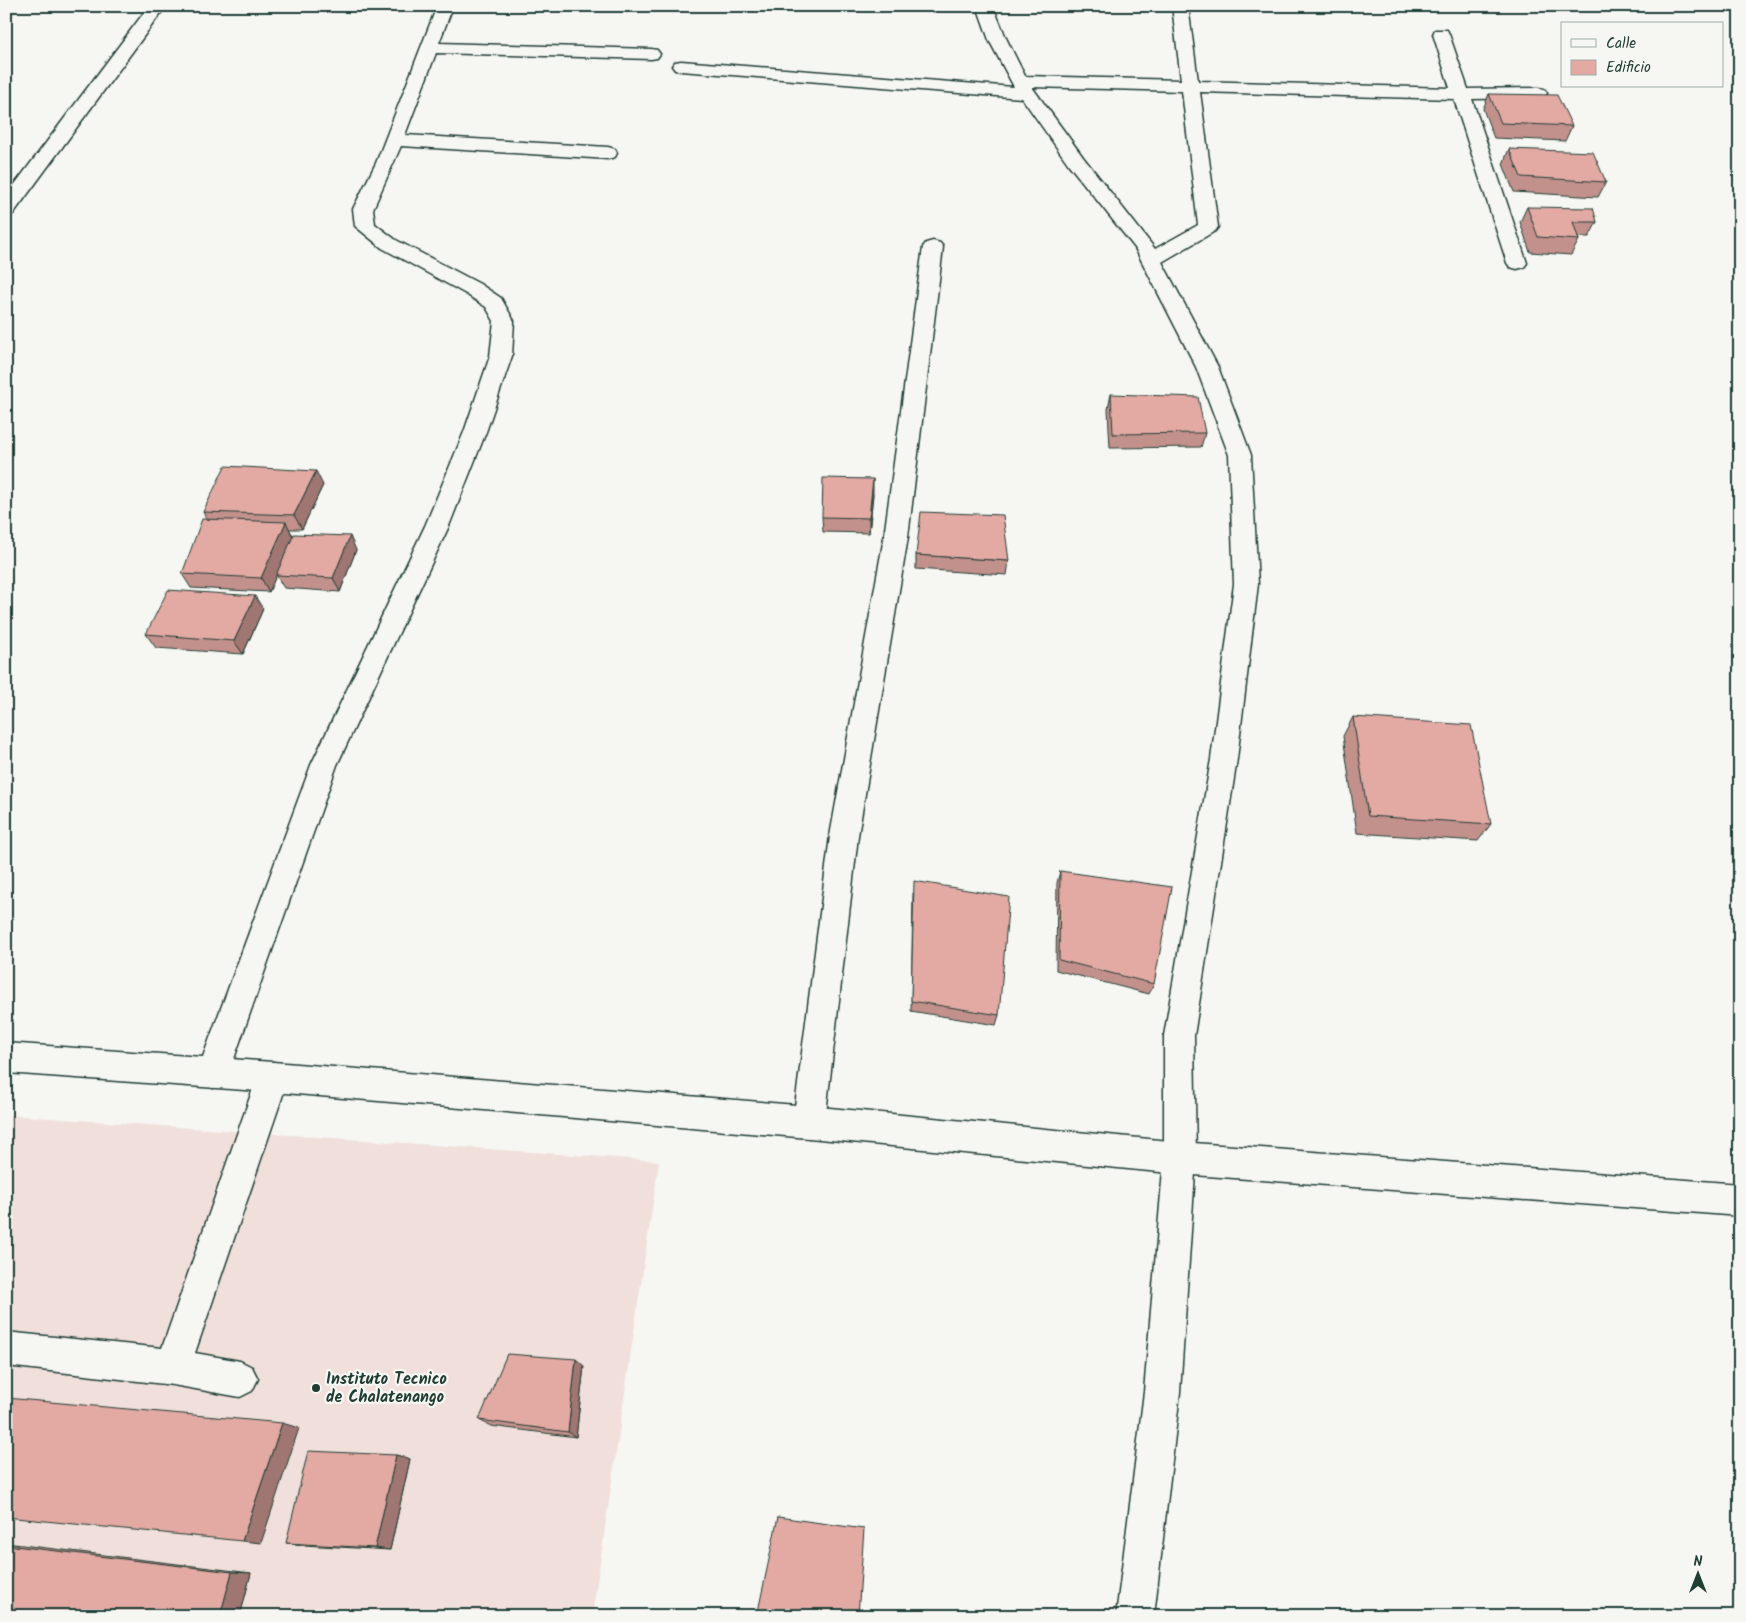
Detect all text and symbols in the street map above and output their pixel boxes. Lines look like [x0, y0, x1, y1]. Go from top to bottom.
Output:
legend [1561, 22, 1724, 88]
text: Calle [1606, 32, 1636, 56]
text: Edificio [1606, 56, 1651, 80]
place label: Instituto Tecnico de Chalatenango [326, 1367, 447, 1410]
marker: Instituto Tecnico de Chalatenango [310, 1382, 322, 1394]
north arrow [1674, 1550, 1724, 1600]
text: N [1694, 1551, 1703, 1573]

